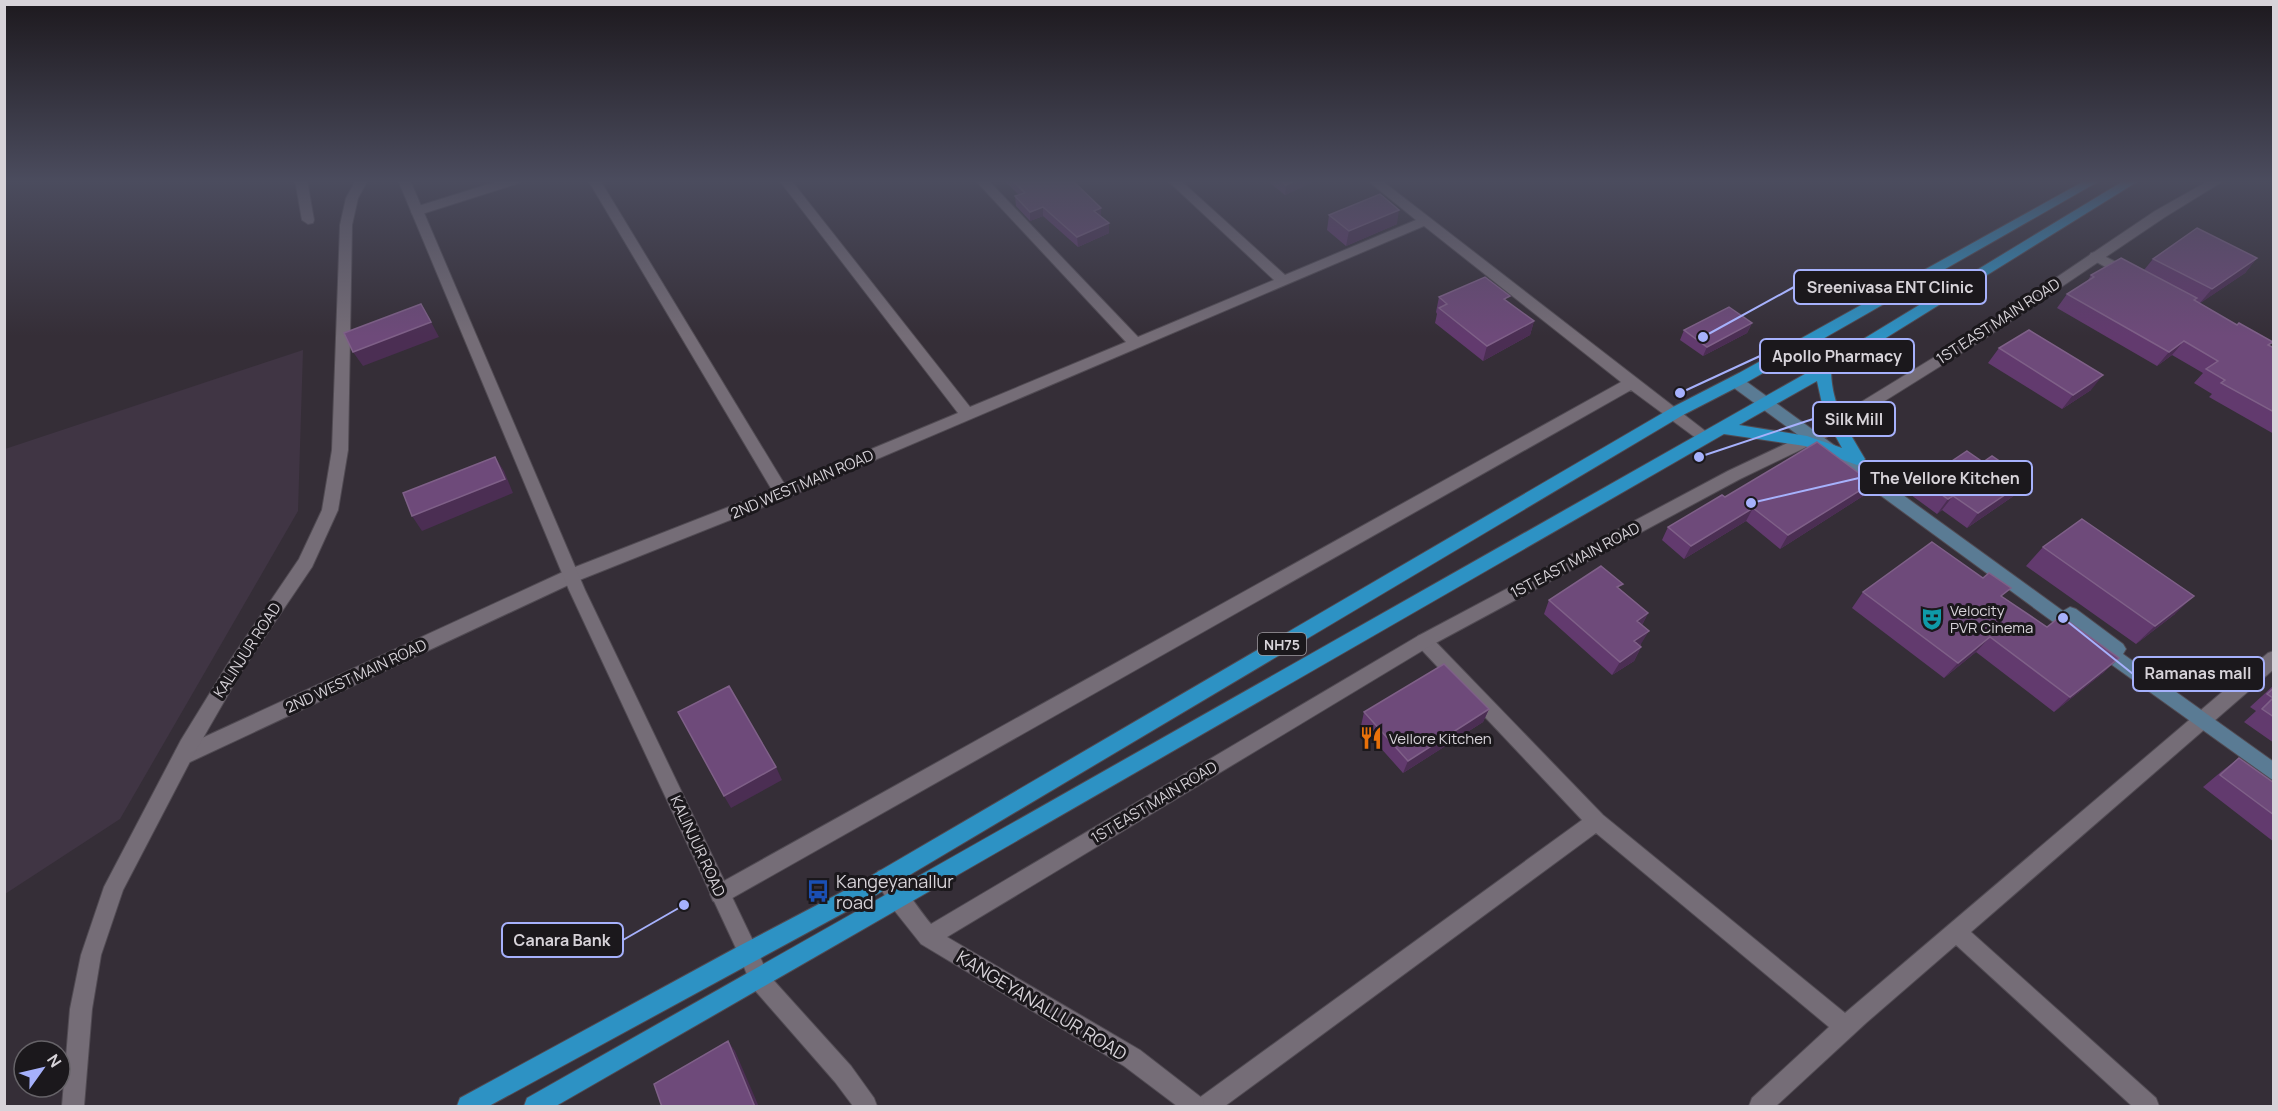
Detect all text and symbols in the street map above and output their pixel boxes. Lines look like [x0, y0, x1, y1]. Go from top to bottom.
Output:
callout: Sreenivasa ENT Clinic [1794, 270, 1986, 304]
street label: 1ST EAST MAIN ROAD [1932, 273, 2064, 369]
text: Sreenivasa ENT Clinic [1807, 276, 1973, 298]
callout: Apollo Pharmacy [1760, 339, 1914, 373]
text: Apollo Pharmacy [1772, 345, 1902, 367]
callout: Silk Mill [1813, 402, 1895, 436]
text: Silk Mill [1825, 408, 1883, 430]
street label: 2ND WEST MAIN ROAD [727, 444, 877, 524]
callout: The Vellore Kitchen [1859, 461, 2032, 495]
text: The Vellore Kitchen [1870, 467, 2020, 489]
street label: 1ST EAST MAIN ROAD [1507, 517, 1643, 603]
street label: KALINJUR ROAD [208, 598, 286, 702]
place label: Velocity PVR Cinema [1950, 600, 2033, 638]
theatre icon: Velocity PVR Cinema [1919, 606, 1945, 632]
road number: NH75 [1258, 633, 1306, 655]
street label: 2ND WEST MAIN ROAD [282, 634, 430, 718]
callout: Ramanas mall [2133, 657, 2264, 691]
text: Ramanas mall [2144, 662, 2252, 684]
restaurant icon: Vellore Kitchen [1358, 725, 1384, 751]
place label: Vellore Kitchen [1389, 728, 1492, 749]
street label: 1ST EAST MAIN ROAD [1087, 756, 1221, 848]
street label: KALINJUR ROAD [665, 792, 731, 900]
place label: Kangeyanallur road [836, 869, 954, 914]
bus stop icon: Kangeyanallur road [805, 878, 831, 904]
callout: Canara Bank [502, 923, 623, 957]
text: Canara Bank [514, 929, 611, 951]
street label: KANGEYANALLUR ROAD [952, 945, 1132, 1065]
north arrow [12, 1039, 72, 1099]
text: N [42, 1050, 67, 1072]

